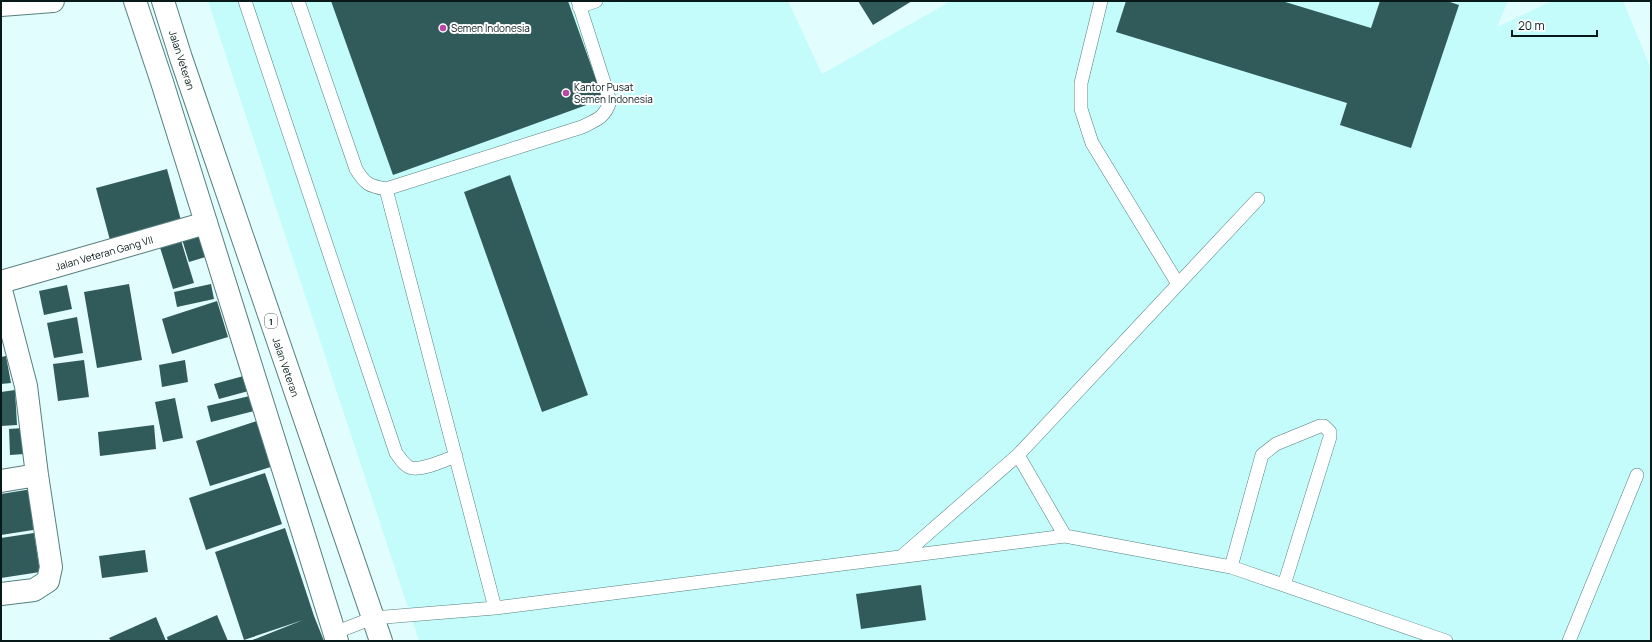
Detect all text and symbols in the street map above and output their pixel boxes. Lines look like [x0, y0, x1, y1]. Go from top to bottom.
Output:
scale bar [1512, 12, 1597, 38]
text: 20 m [1518, 17, 1545, 34]
place label: Semen Indonesia [451, 21, 530, 35]
marker: Semen Indonesia [438, 23, 448, 33]
street label: Jalan Veteran [166, 28, 198, 92]
place label: Kantor Pusat Semen Indonesia [574, 80, 653, 106]
marker: Kantor Pusat Semen Indonesia [561, 88, 571, 98]
street label: Jalan Veteran Gang VII [54, 232, 154, 274]
road number: 1 [265, 314, 277, 328]
street label: Jalan Veteran [269, 335, 303, 399]

